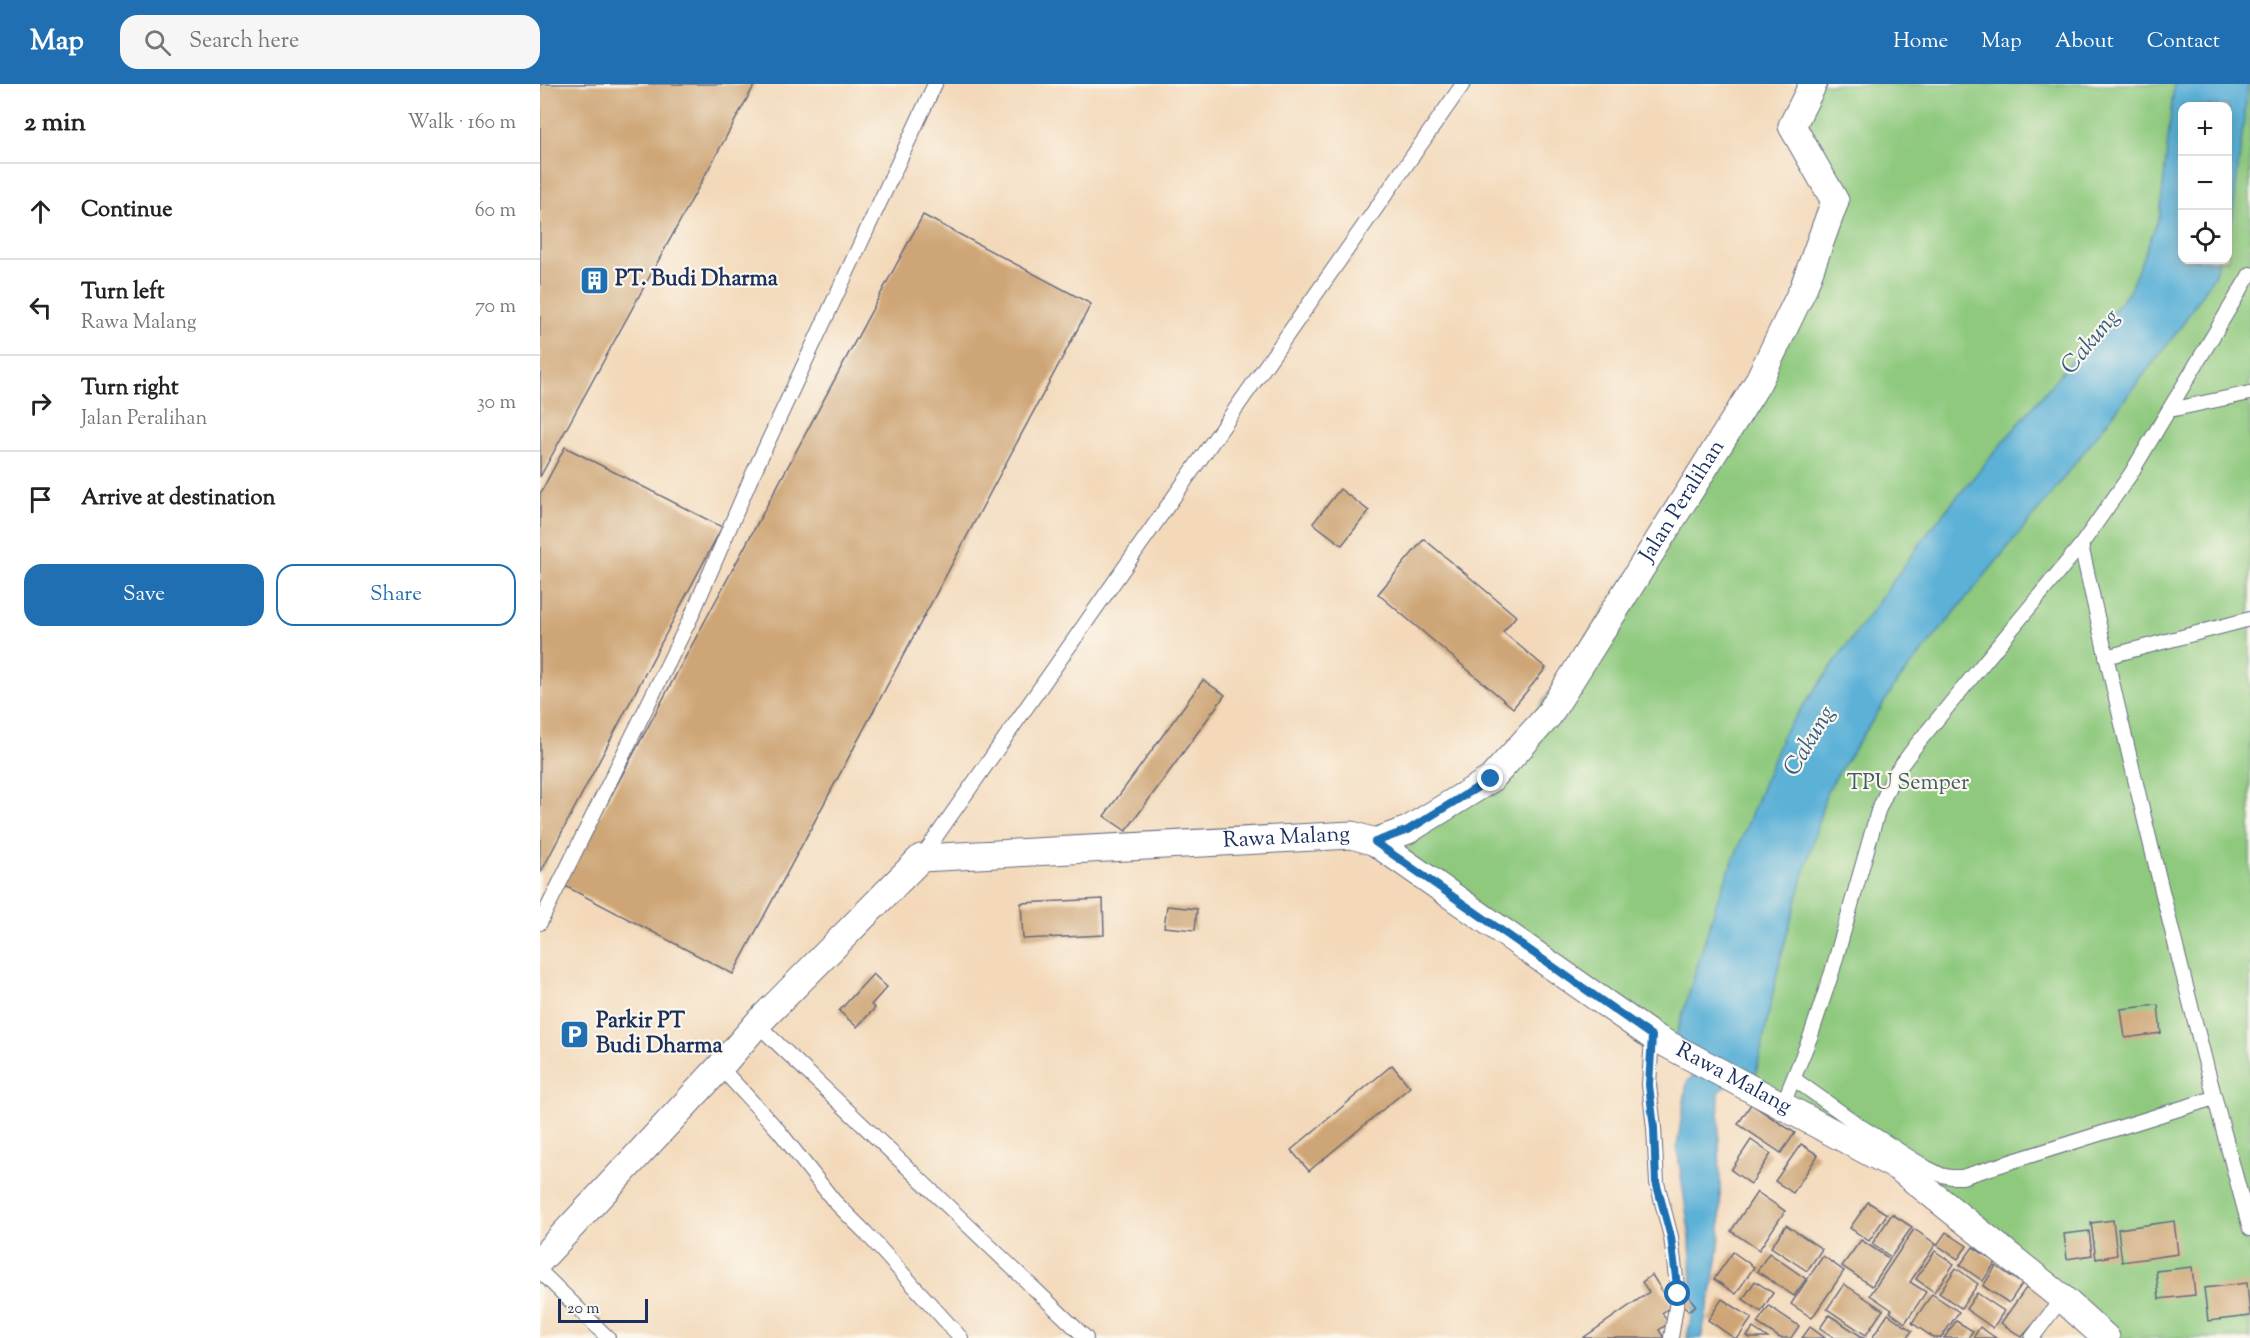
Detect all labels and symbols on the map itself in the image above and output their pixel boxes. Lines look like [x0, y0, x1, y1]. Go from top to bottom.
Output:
building icon: PT. Budi Dharma [578, 264, 610, 296]
place label: PT. Budi Dharma [615, 264, 779, 296]
water label: Cakung [2053, 302, 2129, 382]
street label: Jalan Peralihan [1632, 434, 1734, 570]
water label: Cakung [1776, 699, 1844, 783]
route end [1477, 765, 1503, 791]
park label: TPU Semper [1847, 768, 1969, 800]
street label: Rawa Malang [1222, 819, 1351, 858]
place label: Parkir PT Budi Dharma [596, 1006, 724, 1063]
parking icon: Parkir PT Budi Dharma [559, 1019, 591, 1051]
street label: Rawa Malang [1670, 1035, 1797, 1124]
route start [1664, 1280, 1690, 1306]
scale bar [558, 1296, 648, 1324]

